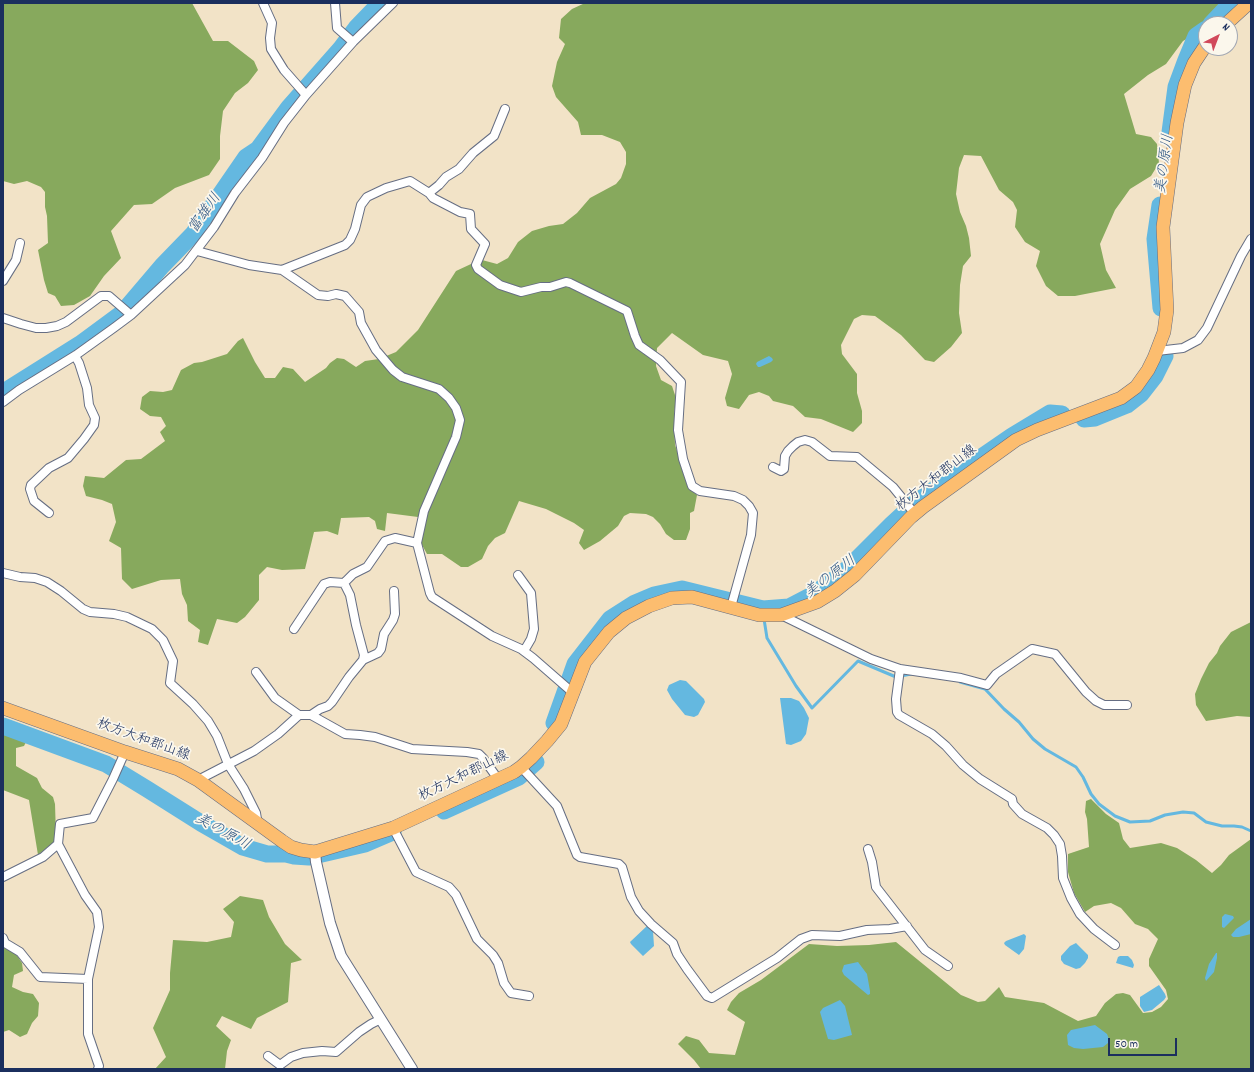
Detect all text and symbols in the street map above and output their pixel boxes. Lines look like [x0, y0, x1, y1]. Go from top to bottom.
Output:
north arrow [1198, 16, 1238, 56]
text: N [1218, 20, 1233, 36]
water label: 美の原川 [1153, 133, 1179, 195]
water label: 富雄川 [186, 190, 226, 238]
street label: 枚方大和郡山線 [893, 442, 981, 516]
water label: 美の原川 [802, 553, 860, 603]
street label: 枚方大和郡山線 [94, 716, 192, 766]
street label: 枚方大和郡山線 [416, 748, 512, 806]
water label: 美の原川 [191, 811, 253, 855]
scale bar [1110, 1030, 1179, 1056]
text: 50 m [1115, 1036, 1138, 1053]

